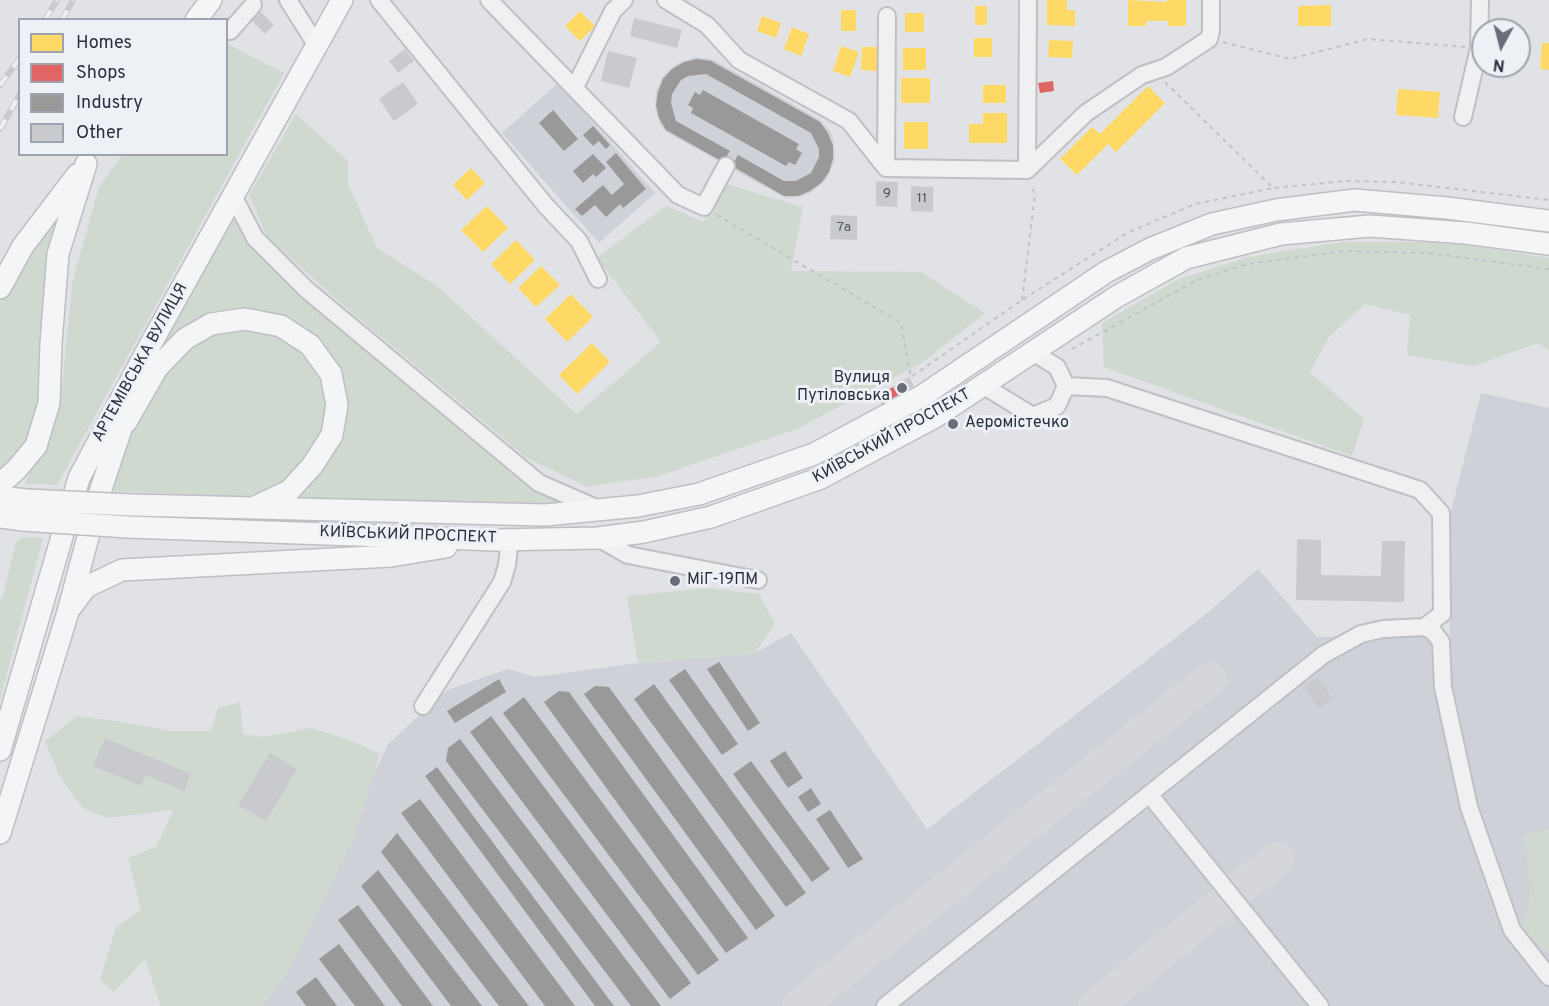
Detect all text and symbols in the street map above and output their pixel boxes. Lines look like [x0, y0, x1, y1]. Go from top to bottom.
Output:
legend [18, 18, 228, 156]
north arrow [1471, 18, 1531, 78]
text: Homes [76, 32, 132, 55]
text: N [1492, 53, 1506, 75]
text: Shops [76, 62, 126, 85]
text: Industry [76, 92, 143, 115]
text: Other [76, 122, 123, 145]
house number: 9 [883, 186, 891, 202]
house number: 11 [917, 191, 927, 207]
house number: 7а [837, 220, 851, 236]
street label: АРТЕМІВСЬКА ВУЛИЦЯ [89, 280, 193, 446]
place label: Вулиця Путіловська [797, 369, 890, 407]
marker: Вулиця Путіловська [895, 381, 909, 395]
street label: КИЇВСЬКИЙ ПРОСПЕКТ [810, 386, 974, 488]
place label: Аеромістечко [965, 414, 1069, 434]
marker: Аеромістечко [946, 417, 960, 431]
street label: КИЇВСЬКИЙ ПРОСПЕКТ [319, 523, 497, 549]
place label: МіГ-19ПМ [687, 571, 758, 591]
marker: МіГ-19ПМ [668, 574, 682, 588]

